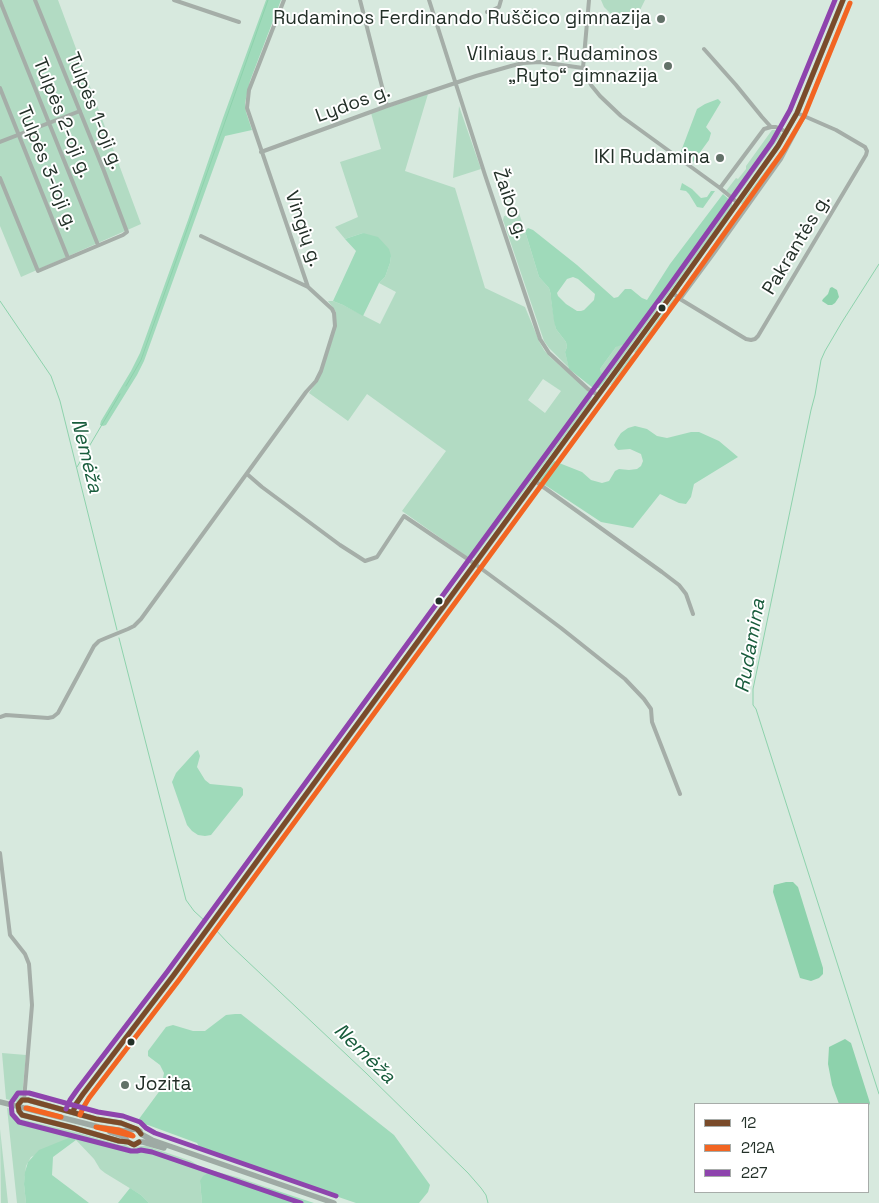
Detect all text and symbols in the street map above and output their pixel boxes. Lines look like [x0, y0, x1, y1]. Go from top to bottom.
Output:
place label: Rudaminos Ferdinando Ruščico gimnazija [273, 8, 651, 30]
marker: Rudaminos Ferdinando Ruščico gimnazija [655, 13, 667, 25]
place label: Vilniaus r. Rudaminos „Ryto“ gimnazija [467, 44, 658, 88]
street label: Tulpės 1-oji g. [60, 49, 128, 173]
street label: Tulpės 2-oji g. [28, 55, 96, 181]
marker: Vilniaus r. Rudaminos „Ryto“ gimnazija [662, 60, 674, 72]
street label: Lydos g. [313, 80, 393, 128]
street label: Tulpės 3-ioji g. [12, 102, 82, 234]
place label: IKI Rudamina [594, 147, 710, 169]
marker: IKI Rudamina [714, 152, 726, 164]
street label: Žaibo g. [487, 166, 533, 242]
street label: Vingių g. [279, 188, 327, 270]
street label: Pakrantės g. [758, 191, 836, 299]
unlabelled marker [657, 303, 667, 313]
water label: Nemėža [65, 416, 107, 496]
unlabelled marker [434, 596, 444, 606]
water label: Rudamina [731, 597, 771, 695]
water label: Nemėža [328, 1019, 400, 1089]
unlabelled marker [126, 1037, 136, 1047]
place label: Jozita [135, 1074, 191, 1096]
marker: Jozita [119, 1079, 131, 1091]
legend [694, 1103, 869, 1193]
text: 12 [741, 1113, 756, 1132]
text: 212A [741, 1138, 775, 1157]
text: 227 [741, 1163, 767, 1182]

